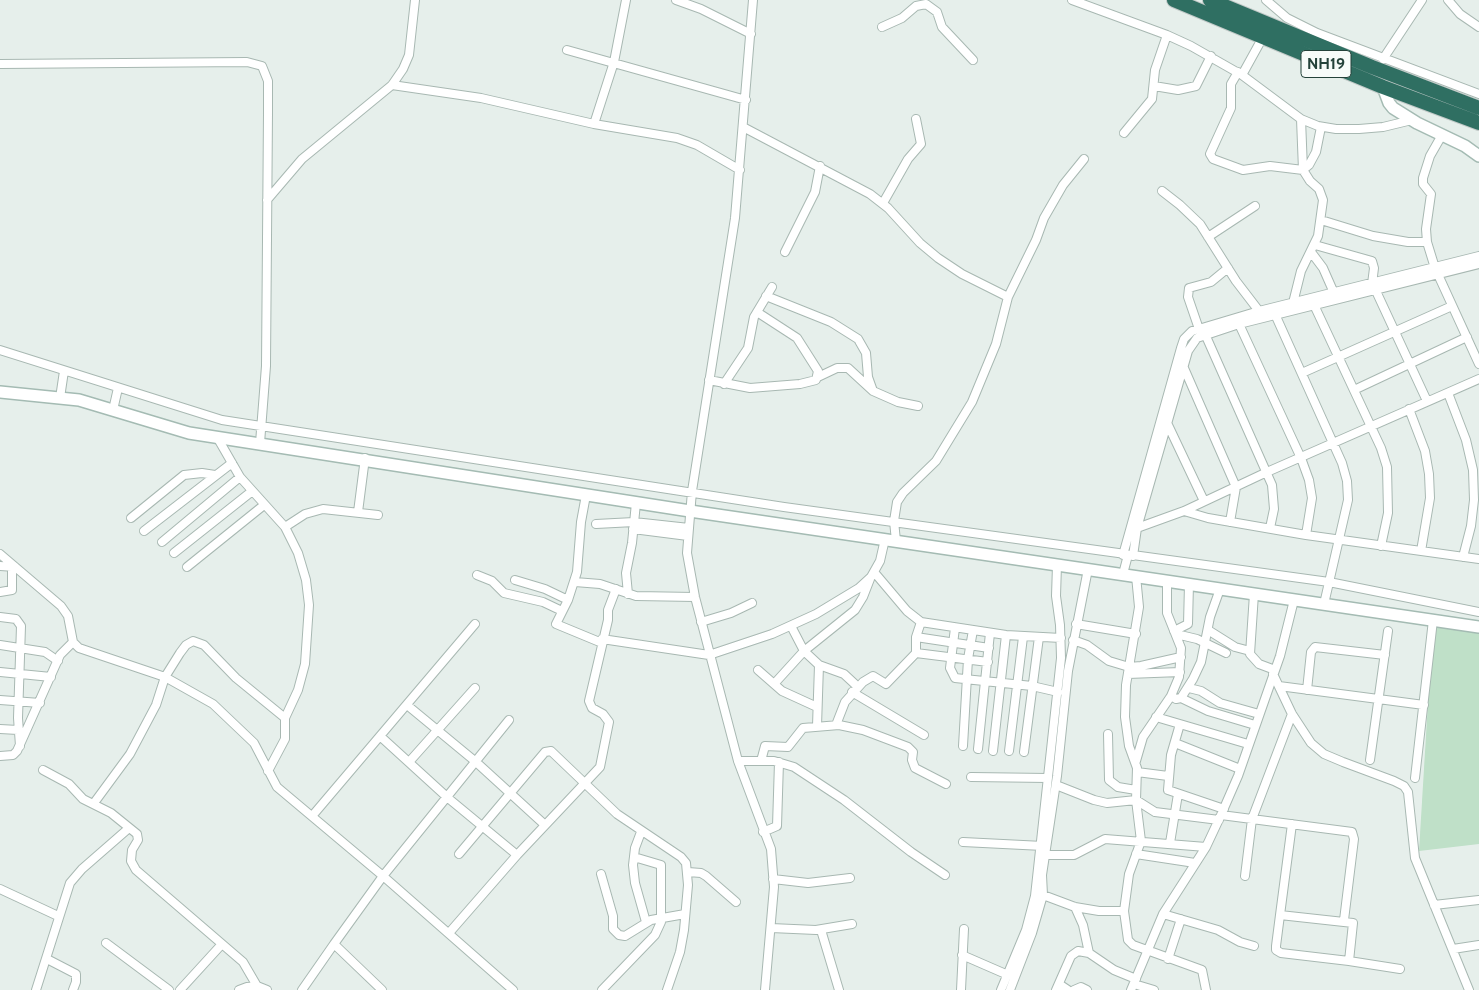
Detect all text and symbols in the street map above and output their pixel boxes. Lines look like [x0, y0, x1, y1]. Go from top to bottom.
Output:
road number: NH19 [1301, 51, 1351, 78]

